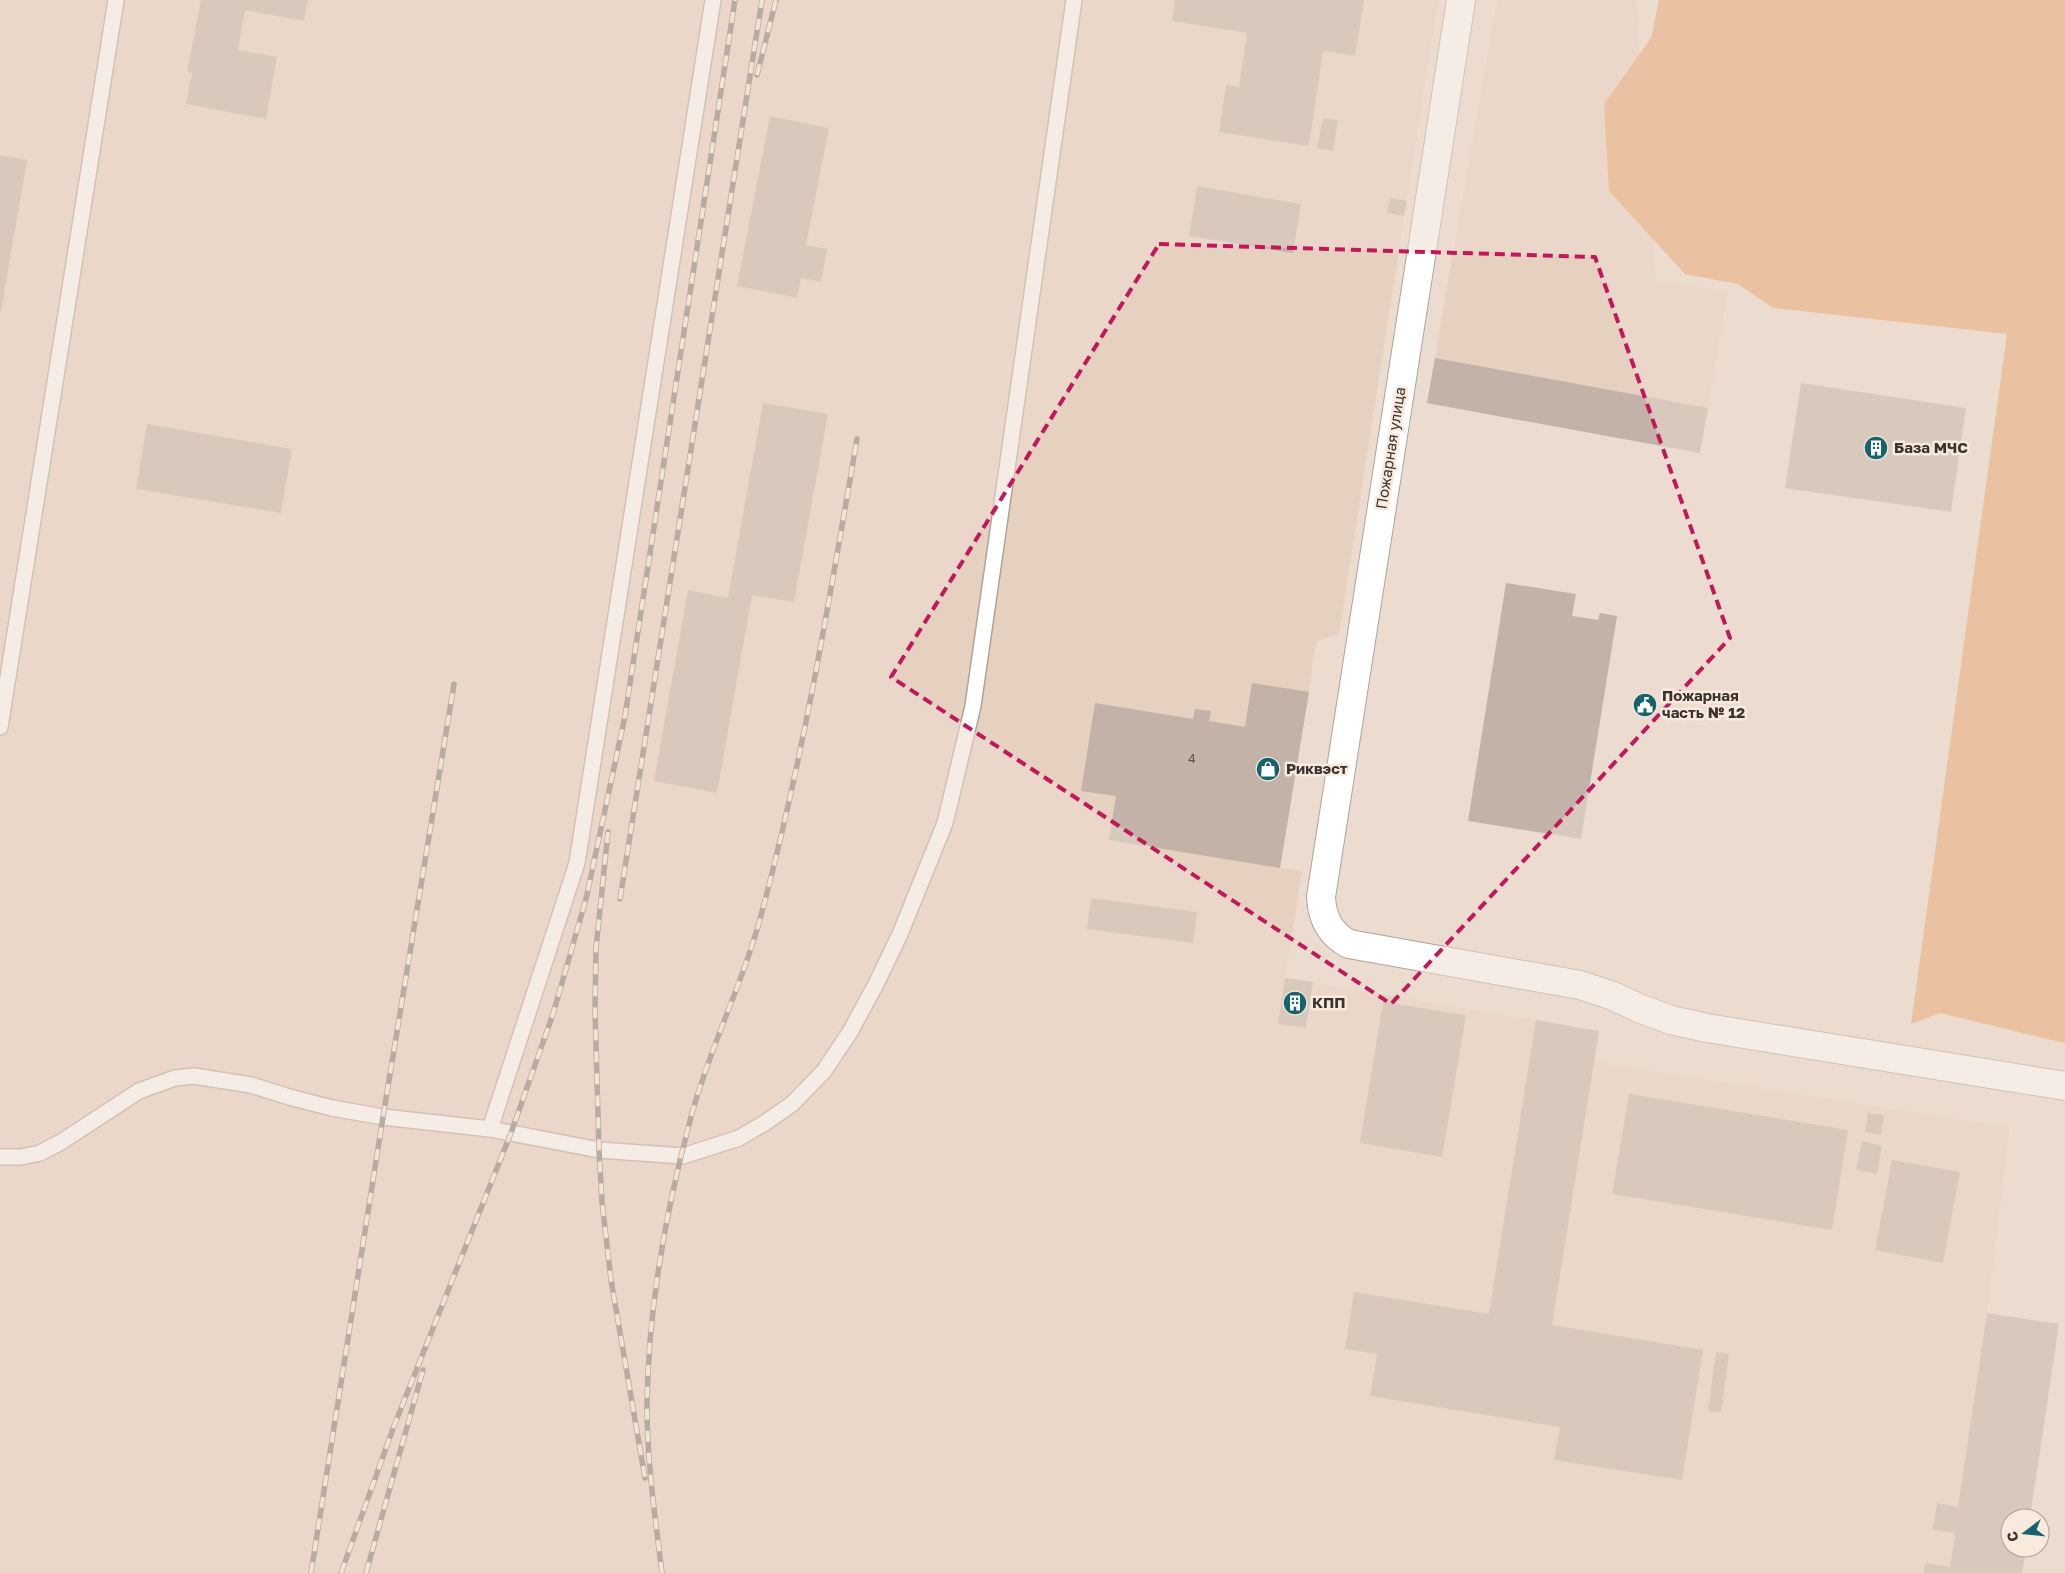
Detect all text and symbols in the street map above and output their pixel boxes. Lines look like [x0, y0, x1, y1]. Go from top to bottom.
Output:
street label: Пожарная улица [1371, 385, 1409, 510]
building icon: База МЧС [1863, 435, 1889, 461]
place label: База МЧС [1894, 438, 1968, 456]
place label: Пожарная часть № 12 [1662, 686, 1745, 721]
public building icon: Пожарная часть № 12 [1632, 692, 1658, 718]
house number: 4 [1188, 751, 1196, 766]
shop icon: Риквэст [1255, 756, 1281, 782]
place label: Риквэст [1286, 759, 1348, 777]
building icon: КПП [1282, 990, 1308, 1016]
place label: КПП [1312, 993, 1346, 1011]
north arrow [2000, 1508, 2050, 1558]
text: С [2002, 1530, 2022, 1544]

